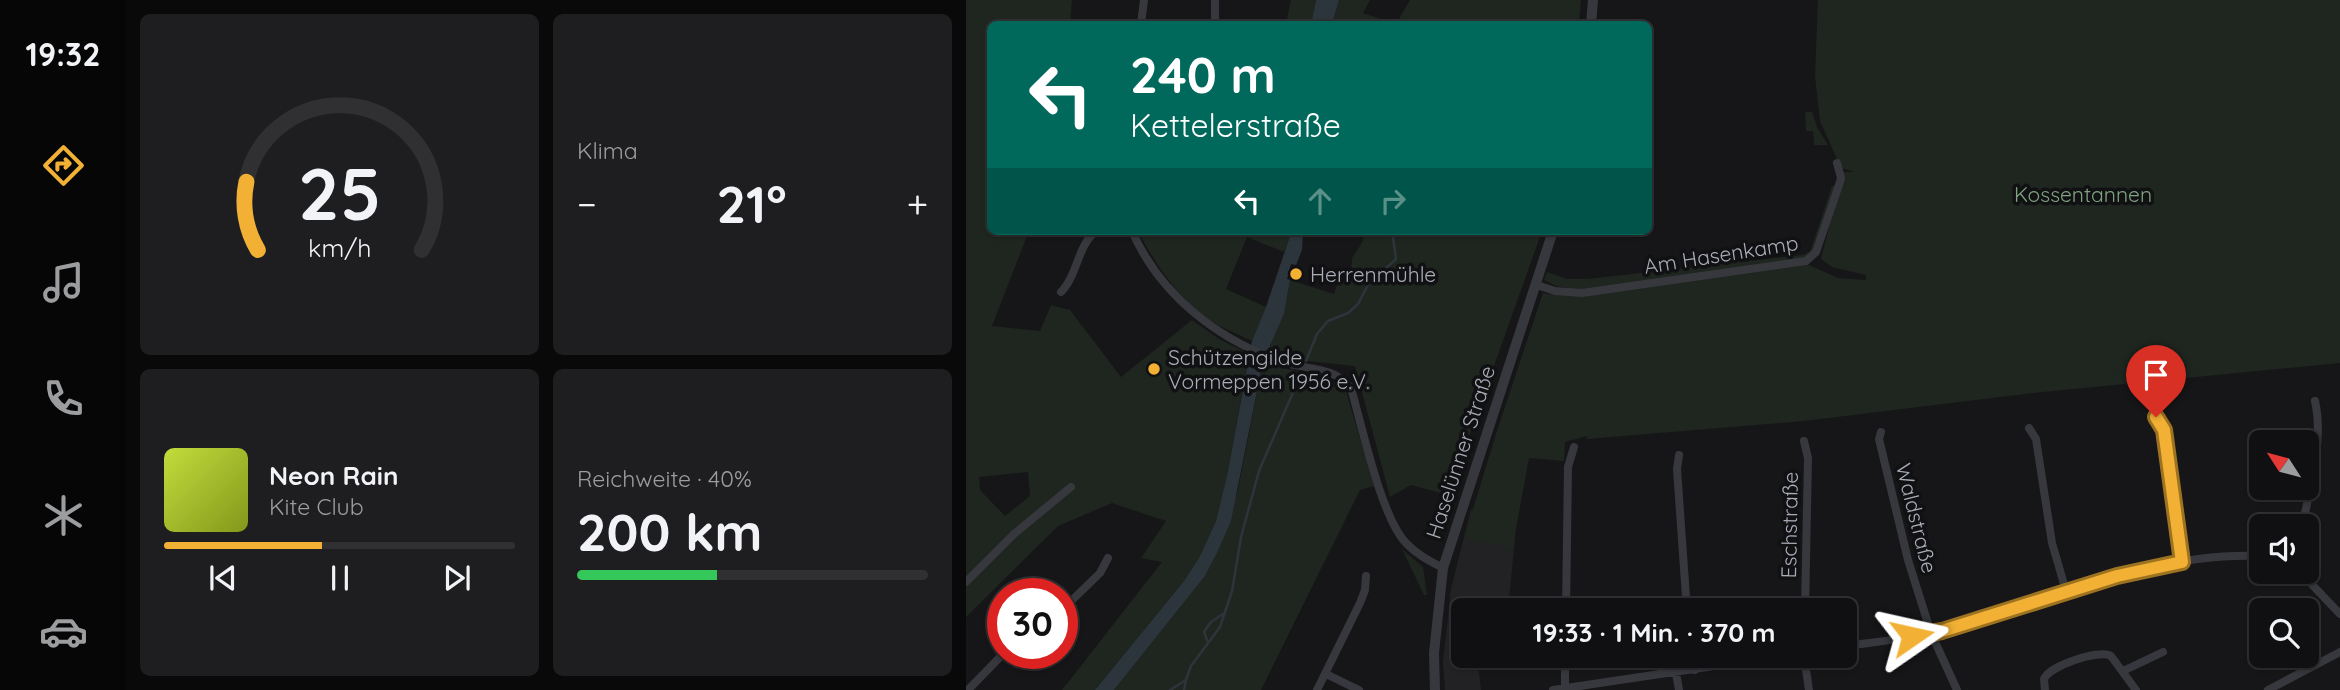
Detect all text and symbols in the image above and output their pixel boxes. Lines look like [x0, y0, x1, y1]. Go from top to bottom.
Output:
text: 19:32 [26, 34, 100, 74]
text: 240 m [1130, 44, 1276, 105]
icon: left [1015, 49, 1106, 140]
text: Kettelerstraße [1130, 105, 1341, 145]
text: Klima [577, 136, 638, 165]
icon: directions [39, 141, 88, 190]
text: 25 [298, 148, 381, 239]
text: 21° [717, 171, 787, 236]
text: − [577, 180, 597, 228]
text: + [907, 180, 928, 228]
park label: Kossentannen [2014, 181, 2152, 207]
icon: left [1228, 182, 1266, 220]
icon: ahead [1301, 182, 1339, 220]
icon: right [1374, 182, 1412, 220]
street label: Am Hasenkamp [1642, 229, 1800, 279]
text: km/h [308, 232, 371, 263]
icon: music [39, 258, 88, 307]
place label: Herrenmühle [1310, 261, 1436, 287]
marker: Herrenmühle [1288, 266, 1304, 282]
place label: Schützengilde Vormeppen 1956 e.V. [1168, 344, 1370, 394]
pin [2126, 345, 2186, 417]
icon: arrive [2137, 356, 2175, 394]
marker: Schützengilde Vormeppen 1956 e.V. [1146, 361, 1162, 377]
street label: Haselünner Straße [1420, 362, 1500, 542]
icon: phone [39, 374, 88, 423]
north arrow [2249, 430, 2319, 500]
map controls [2249, 430, 2319, 668]
text: Neon Rain [269, 459, 398, 492]
street label: Waldstraße [1891, 460, 1943, 576]
text: Reichweite · 40% [577, 464, 752, 493]
street label: Eschstraße [1775, 471, 1803, 579]
icon: climate [39, 491, 88, 540]
text: Kite Club [269, 492, 364, 521]
text: 200 km [577, 499, 763, 564]
button: sound [2249, 514, 2319, 584]
icon: previous [204, 559, 242, 597]
icon: pause [321, 559, 359, 597]
icon: next [438, 559, 476, 597]
speed limit sign: 30 [987, 578, 1078, 669]
button: search [2249, 598, 2319, 668]
position arrow [1875, 599, 1949, 673]
icon: car [39, 607, 88, 656]
text: 19:33 · 1 Min. · 370 m [1533, 616, 1775, 649]

